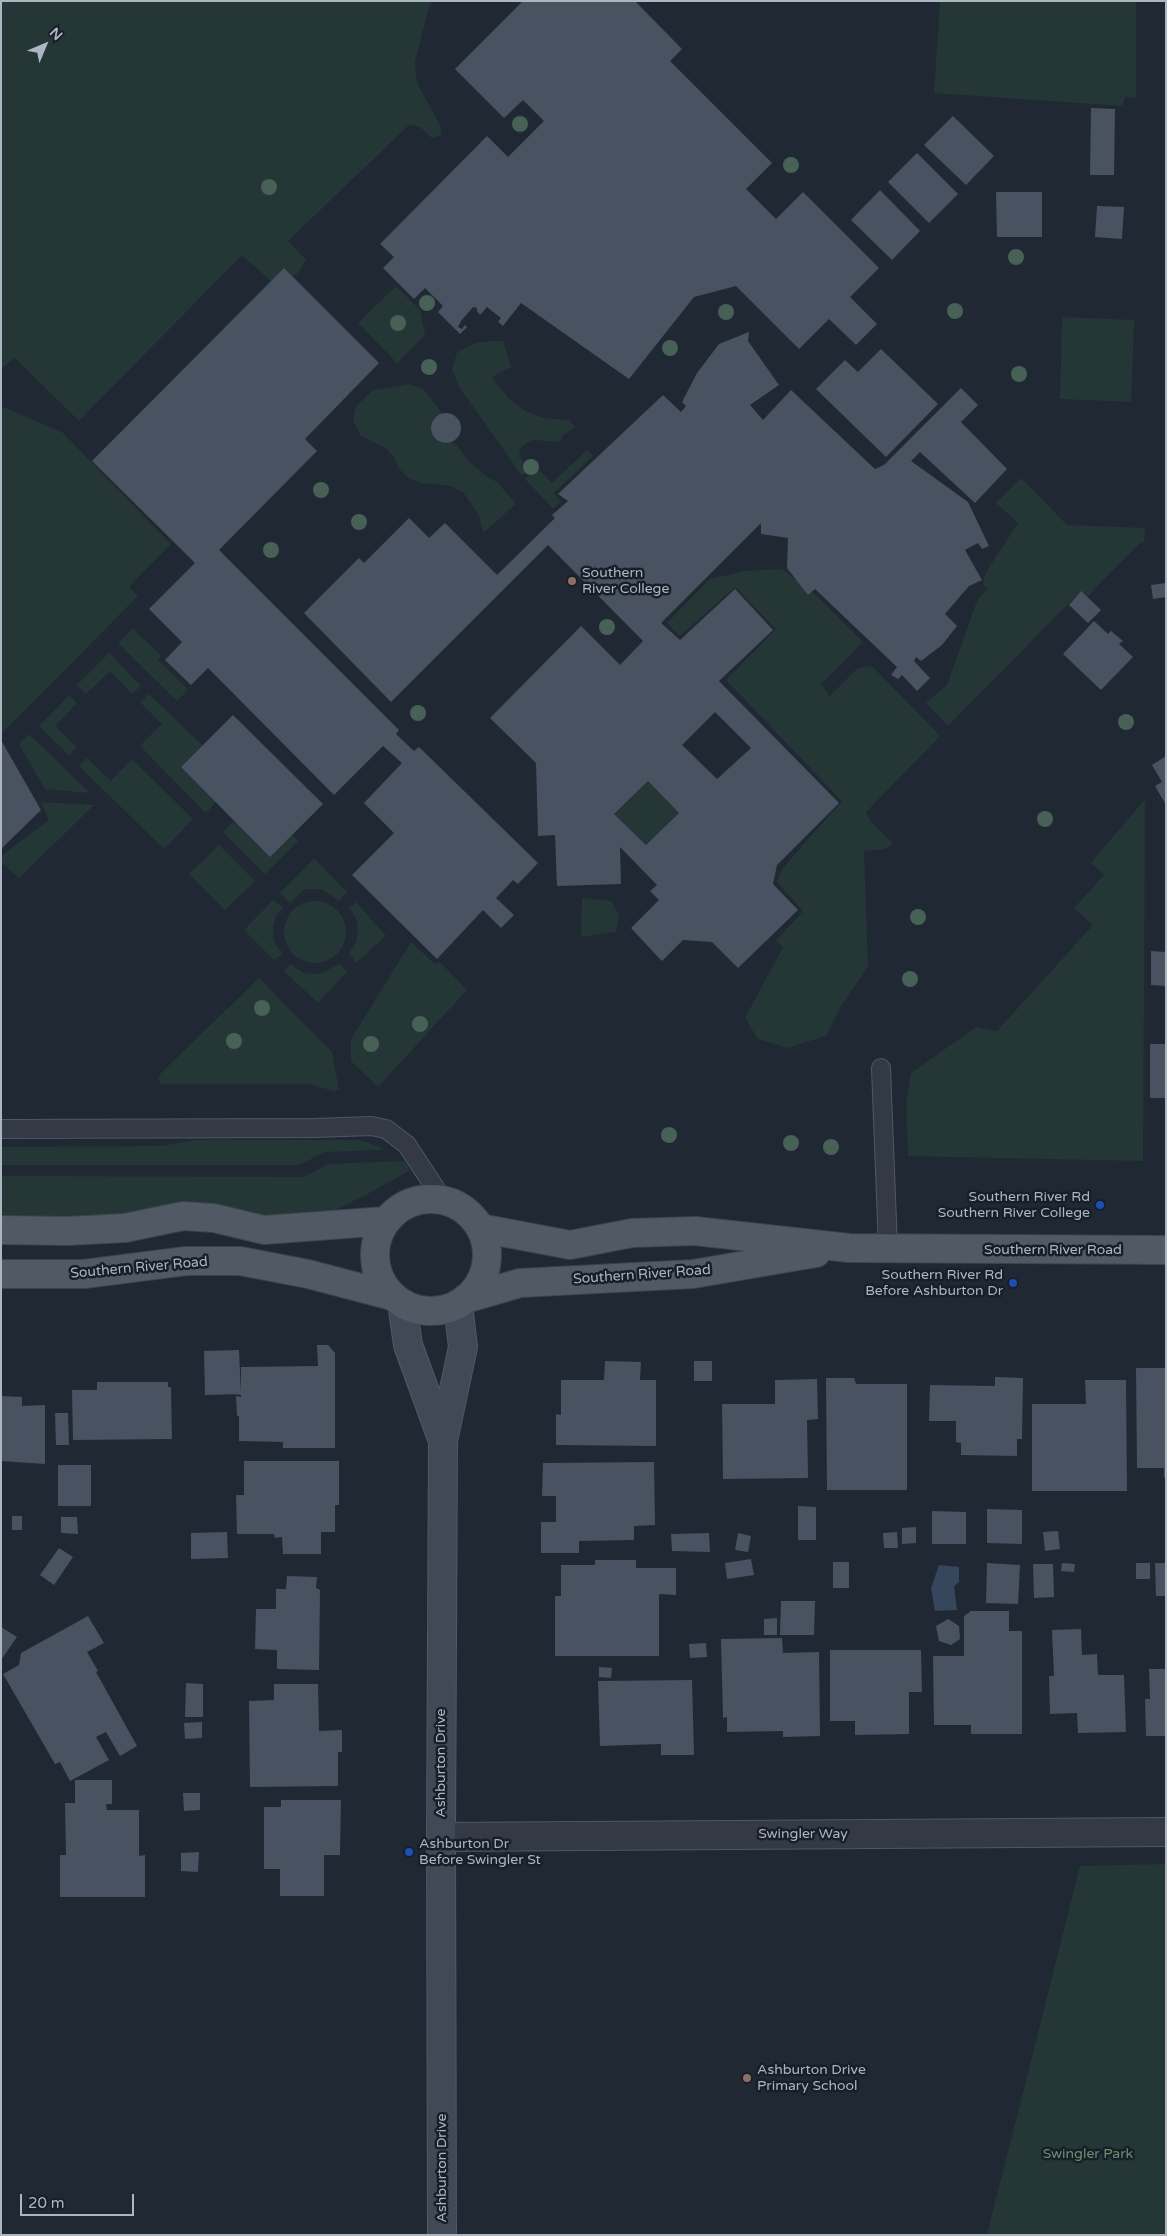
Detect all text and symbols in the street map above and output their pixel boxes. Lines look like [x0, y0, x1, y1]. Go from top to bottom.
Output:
north arrow [20, 20, 70, 70]
text: N [46, 24, 66, 44]
place label: Southern River College [582, 565, 669, 598]
marker: Southern River College [566, 575, 578, 587]
place label: Southern River Rd Southern River College [938, 1189, 1090, 1222]
marker: Southern River Rd Southern River College [1094, 1199, 1106, 1211]
street label: Southern River Road [984, 1242, 1122, 1258]
street label: Southern River Road [70, 1254, 208, 1282]
street label: Southern River Road [573, 1262, 711, 1288]
place label: Southern River Rd Before Ashburton Dr [865, 1267, 1003, 1300]
marker: Southern River Rd Before Ashburton Dr [1007, 1277, 1019, 1289]
street label: Ashburton Drive [433, 1709, 449, 1817]
street label: Swingler Way [758, 1826, 848, 1842]
place label: Ashburton Dr Before Swingler St [419, 1836, 541, 1868]
marker: Ashburton Dr Before Swingler St [403, 1846, 415, 1858]
place label: Ashburton Drive Primary School [757, 2062, 866, 2094]
marker: Ashburton Drive Primary School [741, 2072, 753, 2084]
street label: Ashburton Drive [434, 2114, 450, 2222]
park label: Swingler Park [1043, 2146, 1133, 2162]
scale bar [22, 2184, 136, 2216]
text: 20 m [28, 2194, 65, 2212]

